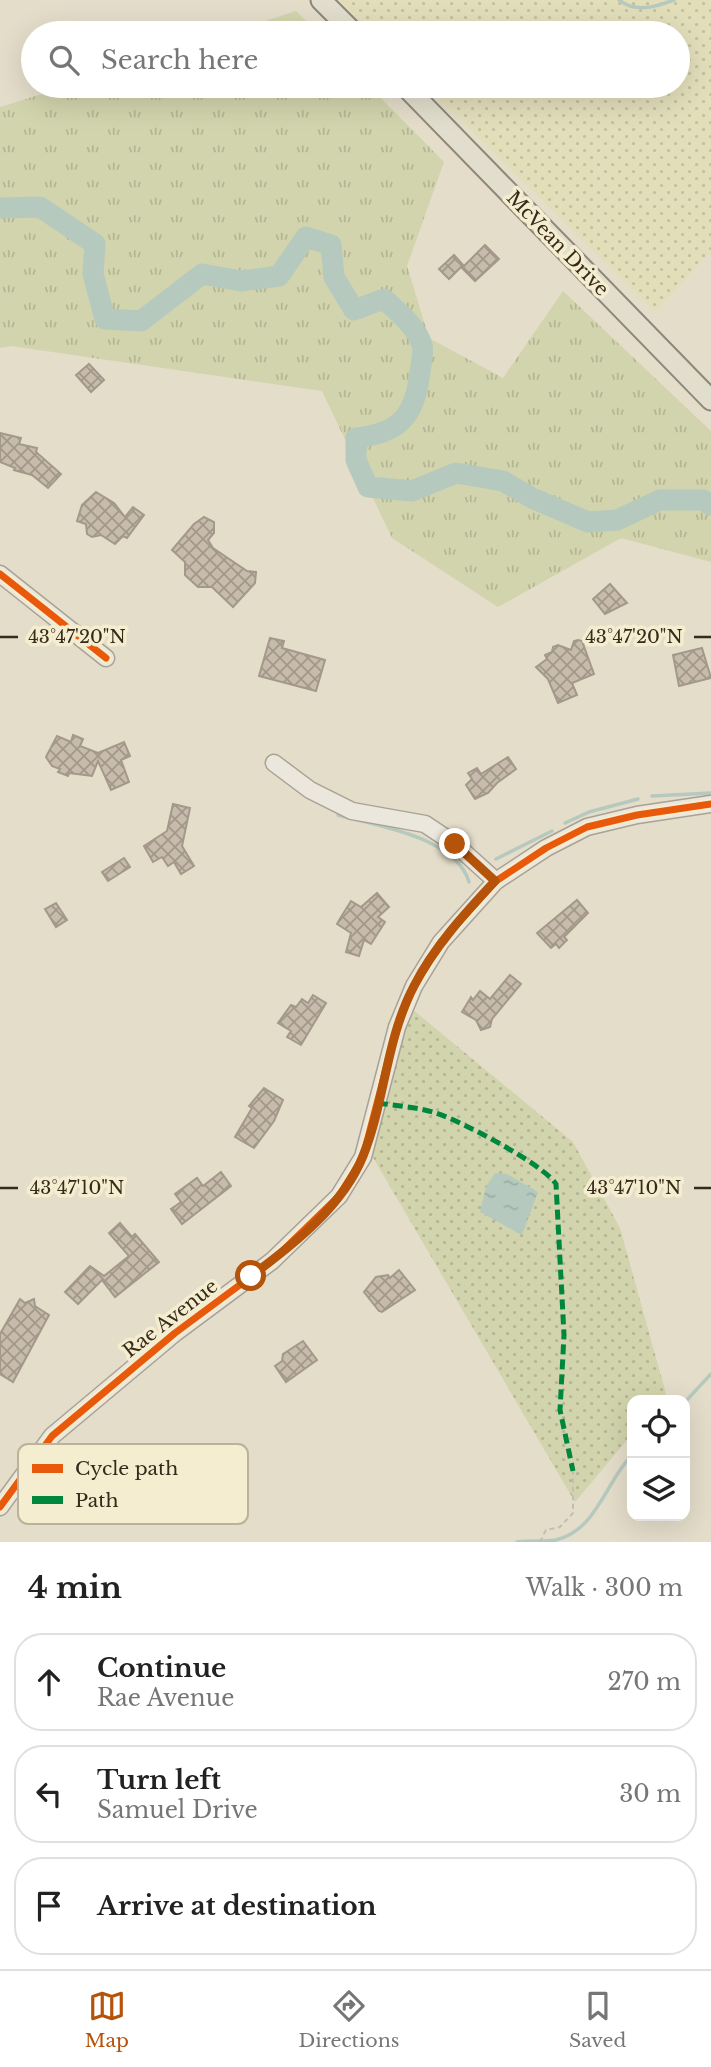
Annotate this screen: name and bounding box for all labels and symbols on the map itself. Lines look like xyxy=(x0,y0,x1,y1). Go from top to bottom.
street label: McVean Drive xyxy=(502,186,613,301)
text: 43°47'20"N xyxy=(28,626,126,648)
text: 43°47'20"N xyxy=(585,626,683,648)
route end xyxy=(439,828,470,859)
text: 43°47'10"N xyxy=(30,1177,124,1199)
text: 43°47'10"N xyxy=(587,1177,681,1199)
route start xyxy=(235,1260,266,1291)
street label: Rae Avenue xyxy=(119,1274,222,1362)
legend xyxy=(18,1444,248,1524)
text: Cycle path xyxy=(75,1457,178,1480)
text: Path xyxy=(75,1489,119,1512)

